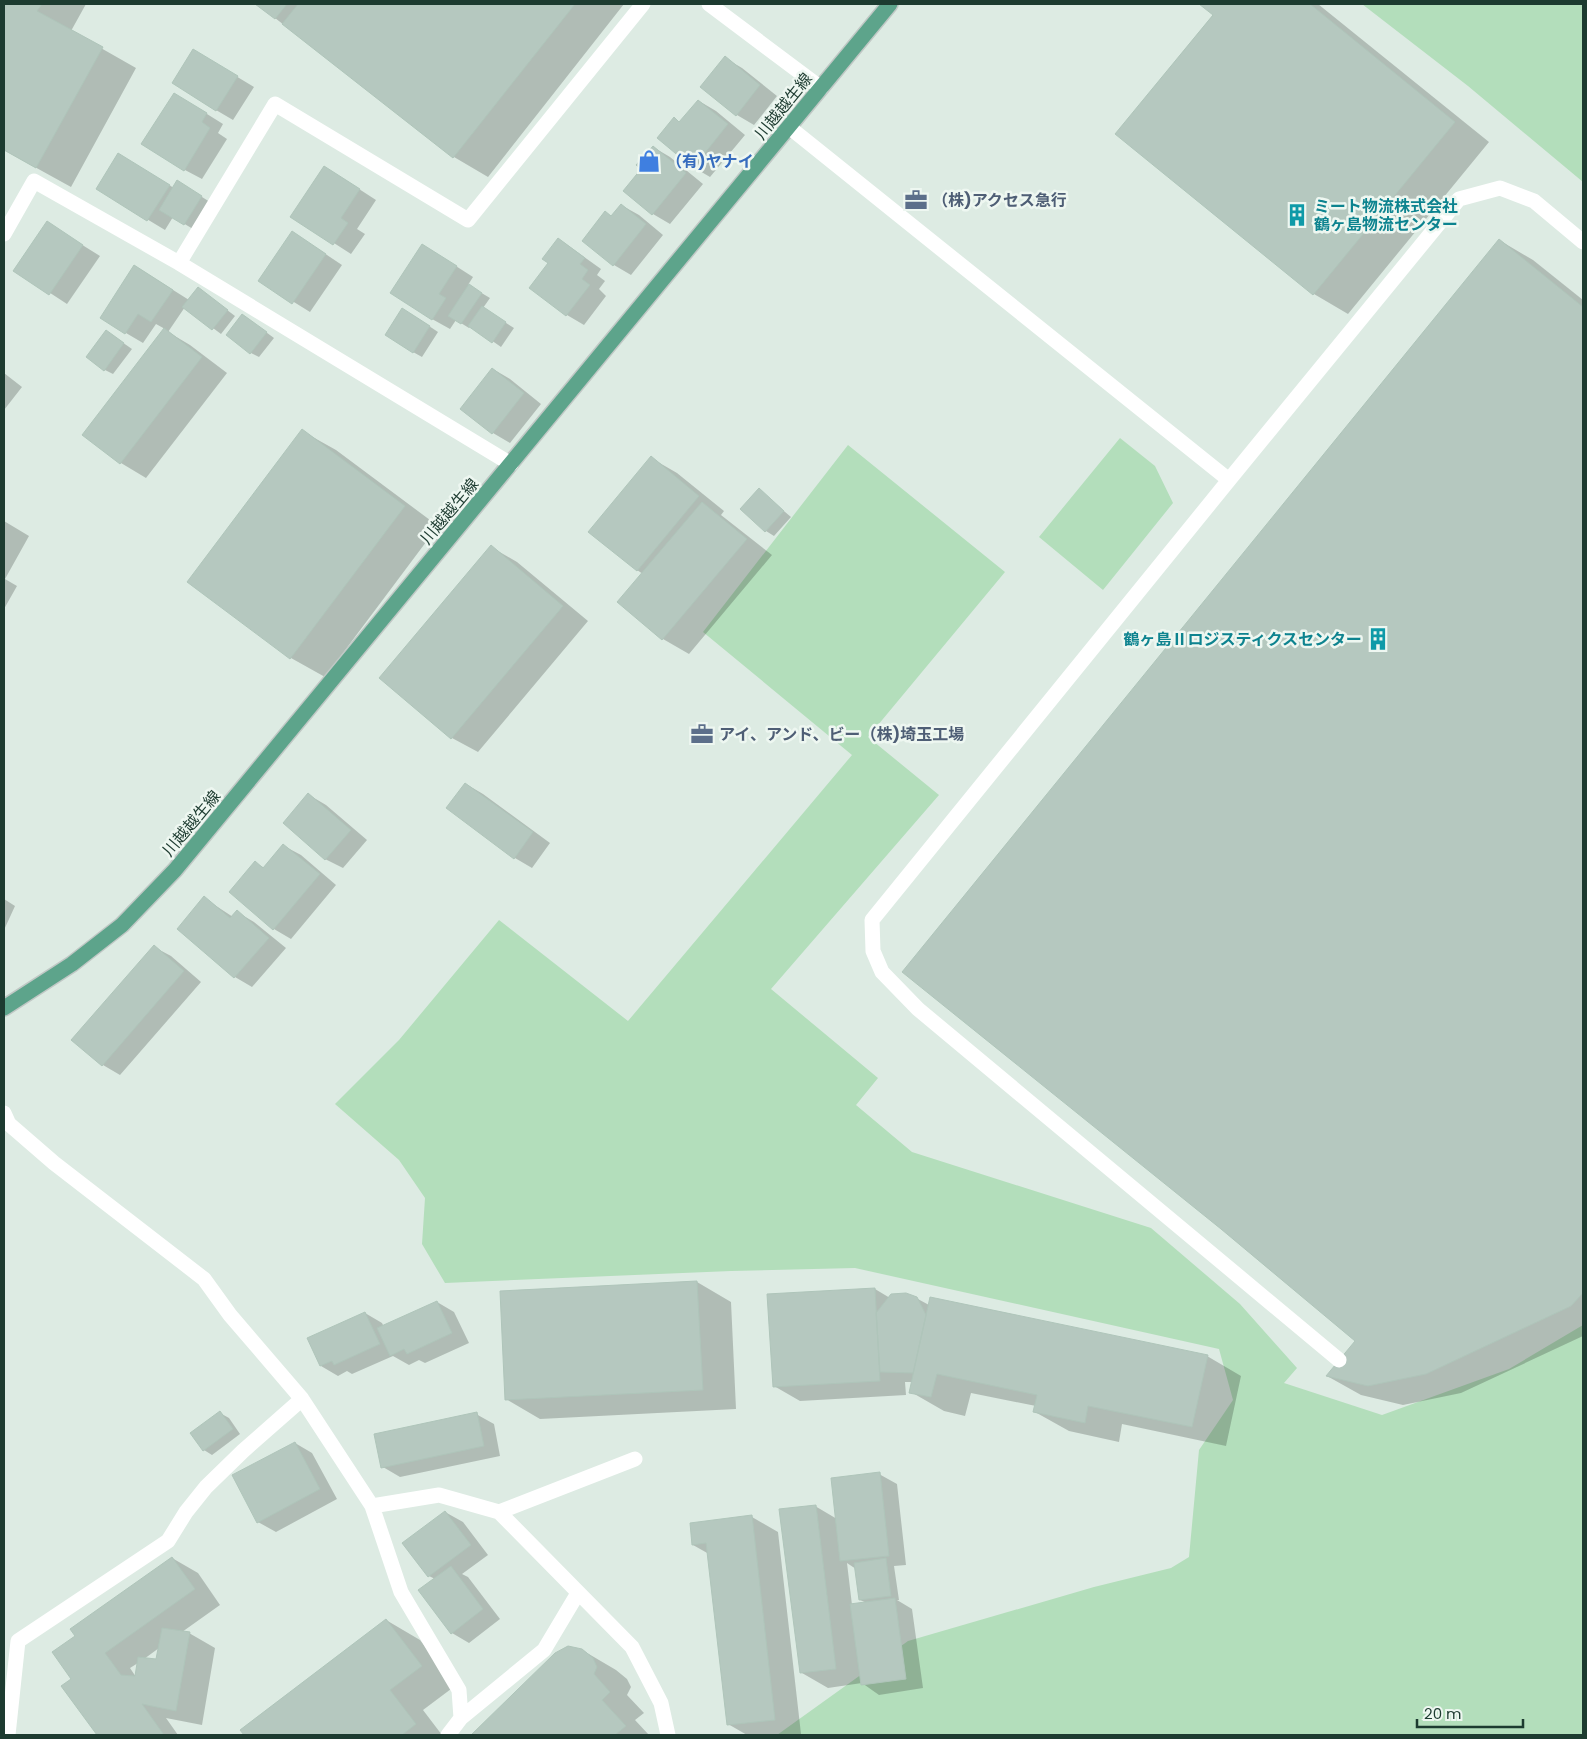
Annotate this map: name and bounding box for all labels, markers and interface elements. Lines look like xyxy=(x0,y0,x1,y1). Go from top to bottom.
street label: 川越越生線 xyxy=(749,68,818,145)
shop icon: （有)ヤナイ xyxy=(636,148,662,174)
place label: （有)ヤナイ xyxy=(666,150,754,173)
office icon: （株)アクセス急行 xyxy=(903,187,929,213)
place label: （株)アクセス急行 xyxy=(932,189,1067,212)
place label: ミート物流株式会社 鶴ヶ島物流センター xyxy=(1314,195,1458,236)
building icon: ミート物流株式会社 鶴ヶ島物流センター xyxy=(1284,202,1310,228)
street label: 川越越生線 xyxy=(415,473,484,549)
building icon: 鶴ヶ島Ⅱロジスティクスセンター xyxy=(1365,626,1391,652)
place label: 鶴ヶ島Ⅱロジスティクスセンター xyxy=(1123,628,1362,651)
office icon: アイ、アンド、ビー（株)埼玉工場 xyxy=(689,721,715,747)
place label: アイ、アンド、ビー（株)埼玉工場 xyxy=(719,723,964,746)
street label: 川越越生線 xyxy=(157,785,226,861)
scale bar xyxy=(1417,1696,1523,1728)
text: 20 m xyxy=(1424,1703,1462,1724)

